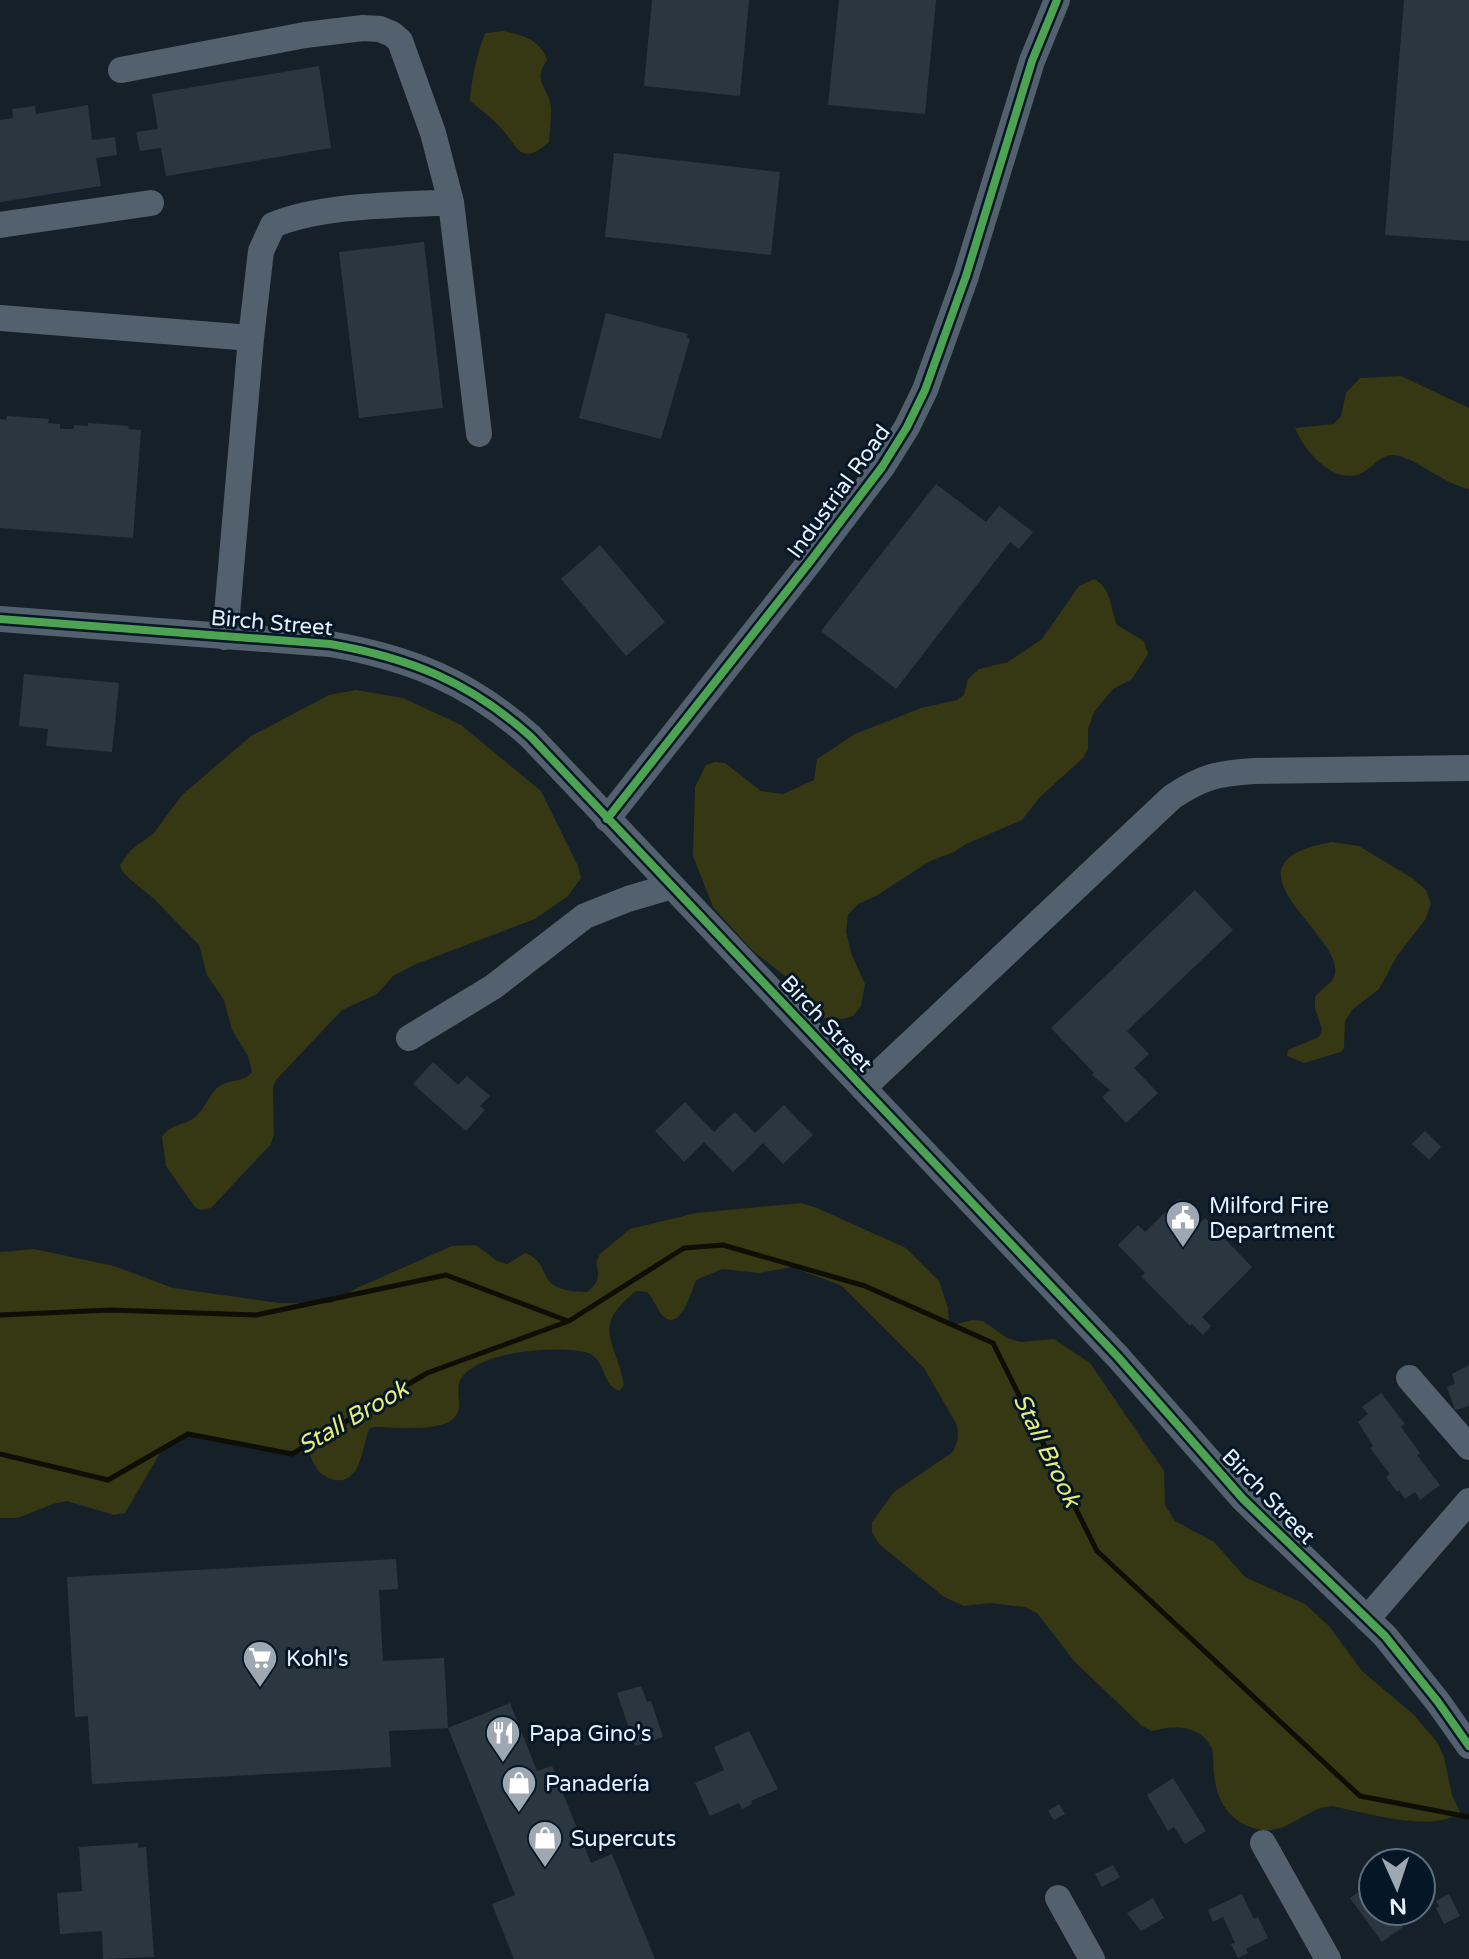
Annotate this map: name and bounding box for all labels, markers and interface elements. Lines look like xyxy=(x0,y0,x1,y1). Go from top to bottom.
street label: Industrial Road xyxy=(782,420,896,563)
street label: Birch Street xyxy=(210,605,334,641)
street label: Birch Street xyxy=(775,970,878,1077)
place label: Milford Fire Department xyxy=(1209,1193,1335,1244)
public building icon: Milford Fire Department xyxy=(1164,1199,1202,1249)
water label: Stall Brook xyxy=(293,1373,415,1461)
water label: Stall Brook xyxy=(1007,1389,1087,1513)
street label: Birch Street xyxy=(1216,1444,1320,1550)
supermarket icon: Kohl's xyxy=(241,1639,279,1689)
place label: Kohl's xyxy=(286,1646,348,1672)
restaurant icon: Papa Gino's xyxy=(484,1714,522,1764)
place label: Papa Gino's xyxy=(529,1721,652,1747)
shop icon: Panadería xyxy=(500,1764,538,1814)
place label: Panadería xyxy=(545,1771,650,1797)
shop icon: Supercuts xyxy=(526,1819,564,1869)
place label: Supercuts xyxy=(571,1826,676,1852)
north arrow xyxy=(1357,1847,1437,1927)
text: N xyxy=(1388,1893,1407,1919)

